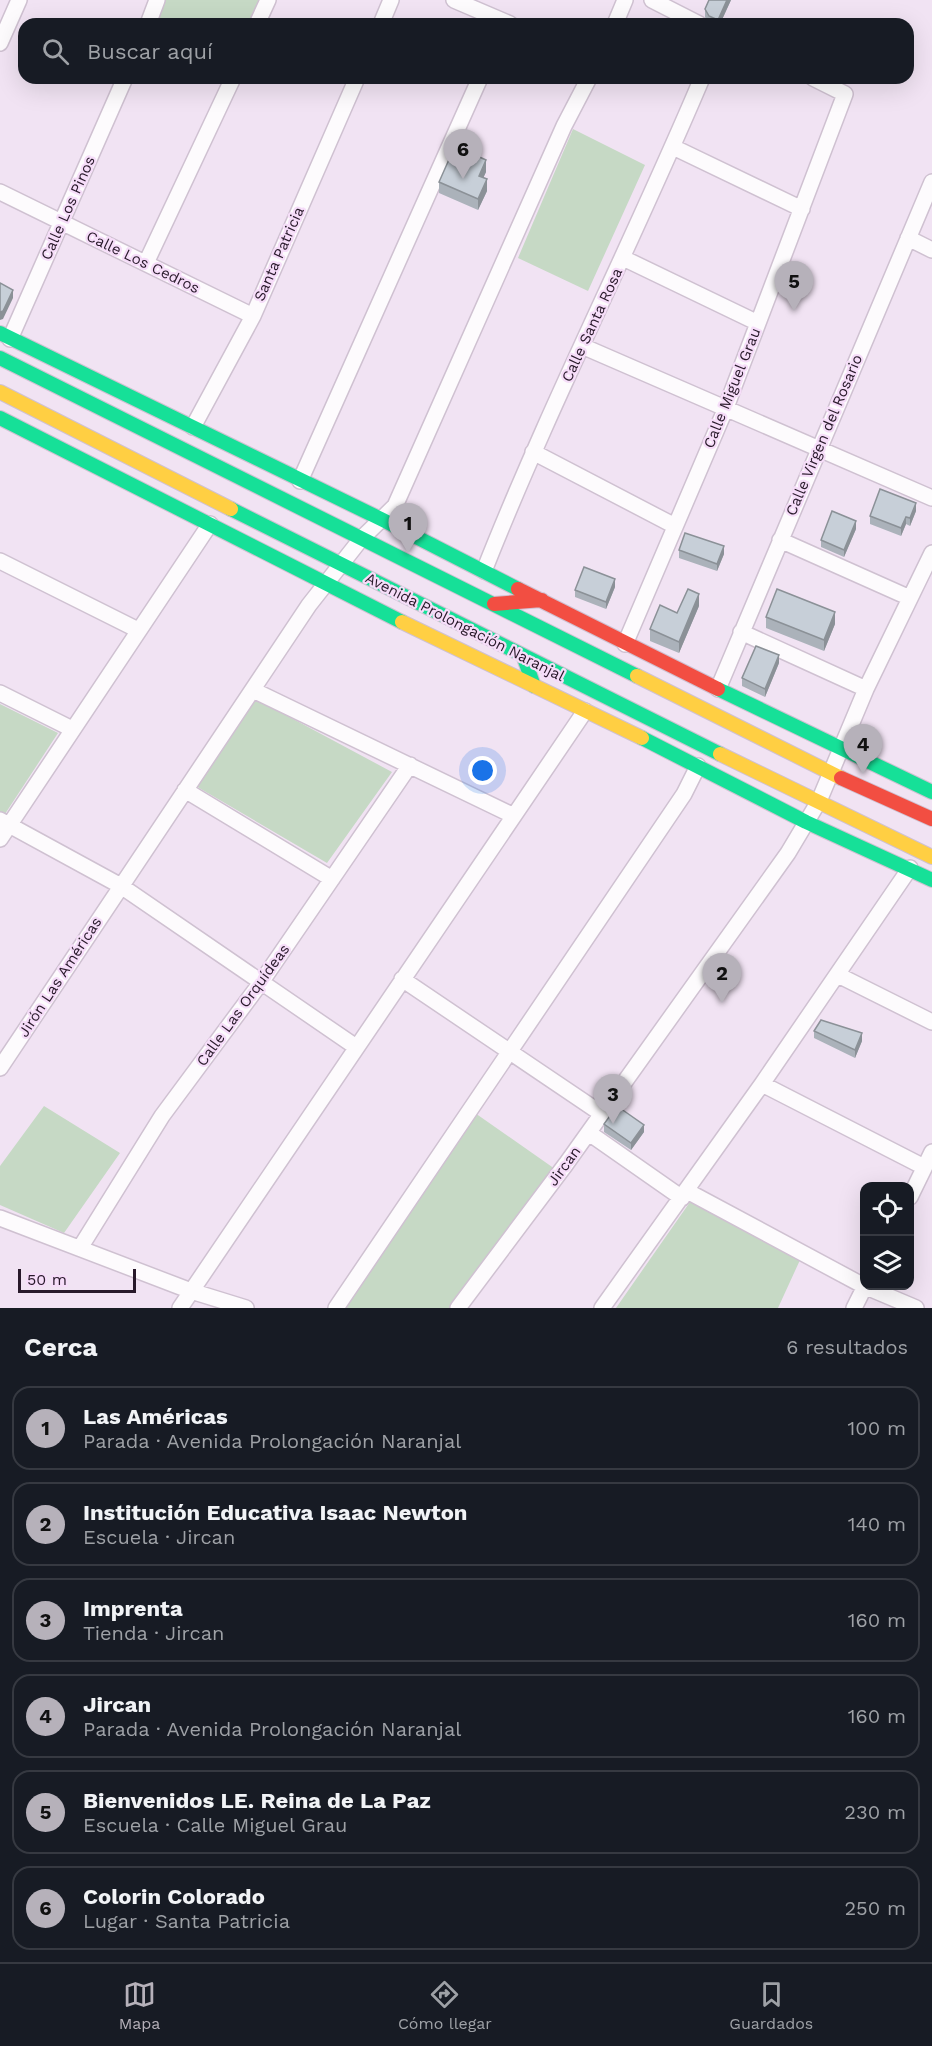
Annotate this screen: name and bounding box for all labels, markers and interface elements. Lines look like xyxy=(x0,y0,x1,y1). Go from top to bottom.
search box xyxy=(18,18,914,84)
icon: search xyxy=(39,35,72,68)
text: Buscar aquí xyxy=(87,39,213,64)
pin: 6 xyxy=(444,130,482,179)
street label: Calle Los Pinos xyxy=(37,153,99,263)
street label: Santa Patricia xyxy=(250,204,308,304)
street label: Calle Los Cedros xyxy=(83,227,203,297)
pin: 5 xyxy=(774,262,814,311)
street label: Calle Santa Rosa xyxy=(558,265,626,385)
street label: Calle Miguel Grau xyxy=(700,325,764,451)
street label: Calle Virgen del Rosario xyxy=(782,352,866,518)
pin: 1 xyxy=(388,504,428,553)
street label: Avenida Prolongación Naranjal xyxy=(362,569,568,685)
pin: 4 xyxy=(844,724,882,774)
your location xyxy=(468,756,497,785)
street label: Jirón Las Américas xyxy=(15,914,106,1040)
street label: Calle Las Orquídeas xyxy=(193,940,293,1069)
pin: 2 xyxy=(702,954,742,1003)
pin: 3 xyxy=(594,1074,632,1124)
street label: Jircan xyxy=(544,1143,584,1189)
map controls xyxy=(860,1182,914,1290)
button: locate xyxy=(860,1182,914,1236)
button: layers xyxy=(860,1236,914,1290)
scale bar xyxy=(18,1266,136,1294)
text: 50 m xyxy=(27,1270,67,1289)
text: Cerca xyxy=(24,1332,98,1362)
text: 6 resultados xyxy=(786,1335,908,1359)
text: Las Américas xyxy=(83,1404,228,1429)
text: 1 xyxy=(41,1416,50,1440)
text: 100 m xyxy=(847,1416,906,1440)
text: Parada · Avenida Prolongación Naranjal xyxy=(83,1429,461,1453)
text: Institución Educativa Isaac Newton xyxy=(83,1500,468,1525)
text: 2 xyxy=(40,1512,51,1536)
text: 140 m xyxy=(848,1512,906,1536)
text: Escuela · Jircan xyxy=(83,1525,235,1549)
text: Imprenta xyxy=(83,1596,183,1621)
text: 3 xyxy=(40,1608,51,1632)
text: 160 m xyxy=(848,1608,906,1632)
text: Tienda · Jircan xyxy=(83,1621,224,1645)
text: Jircan xyxy=(83,1692,151,1717)
text: 4 xyxy=(39,1704,52,1728)
text: 160 m xyxy=(848,1704,906,1728)
text: Parada · Avenida Prolongación Naranjal xyxy=(83,1717,461,1741)
text: Bienvenidos LE. Reina de La Paz xyxy=(83,1788,431,1813)
text: 5 xyxy=(40,1800,51,1824)
text: 230 m xyxy=(844,1800,906,1824)
text: Escuela · Calle Miguel Grau xyxy=(83,1813,347,1837)
text: Colorin Colorado xyxy=(83,1884,265,1909)
text: 6 xyxy=(39,1896,52,1920)
text: 250 m xyxy=(844,1896,906,1920)
text: Lugar · Santa Patricia xyxy=(83,1909,290,1933)
tab: Mapa xyxy=(119,1978,160,2033)
tab: Cómo llegar xyxy=(398,1978,492,2033)
tab: Guardados xyxy=(729,1978,813,2033)

